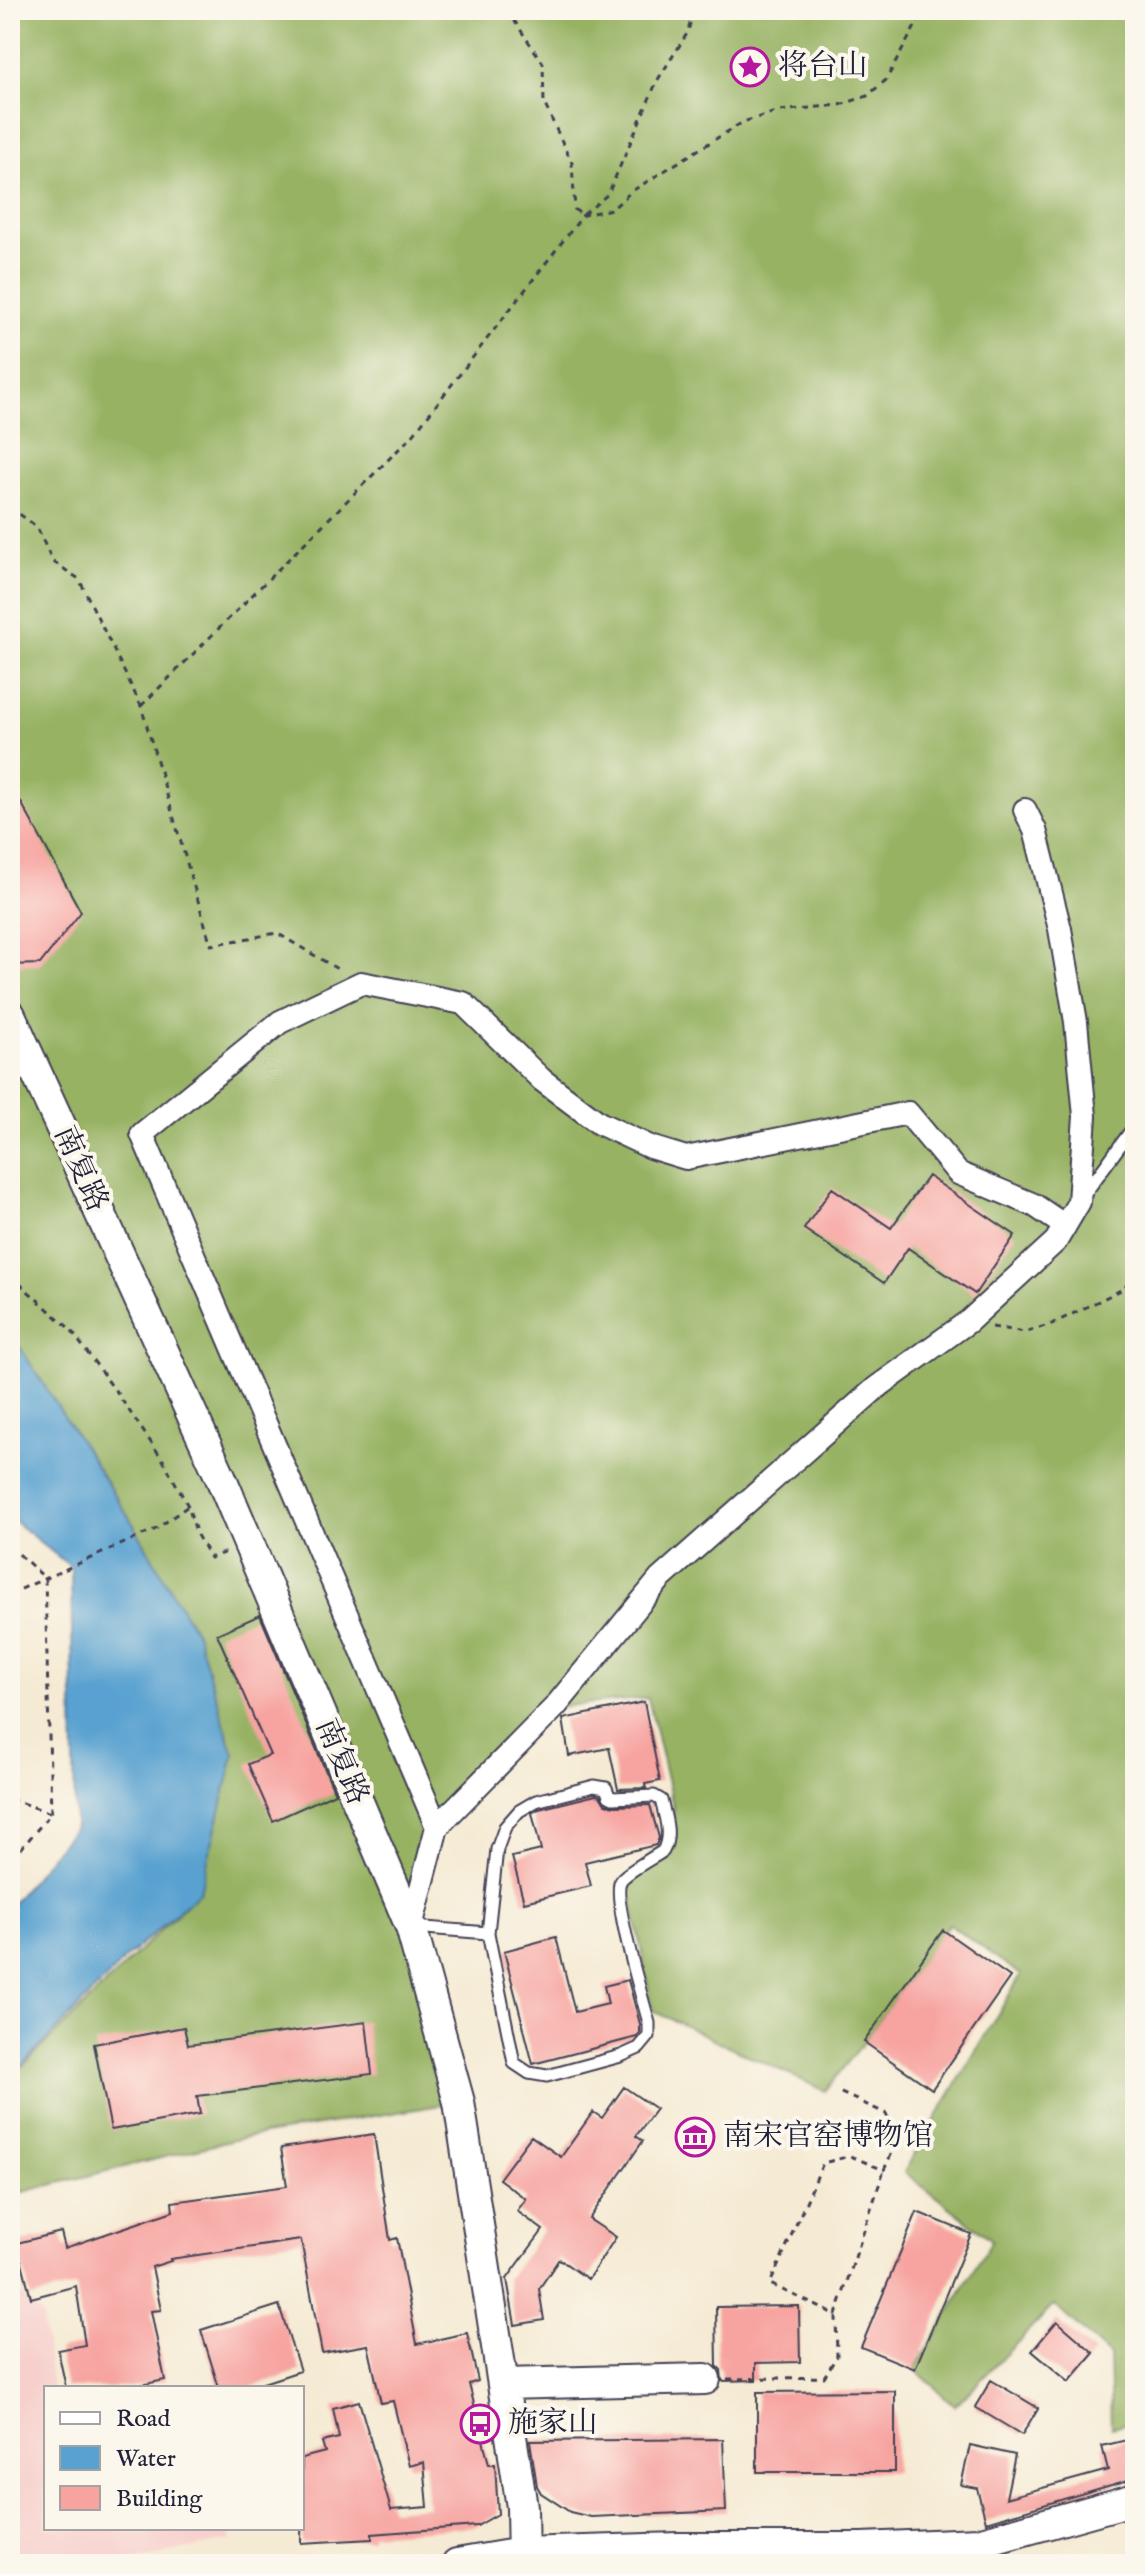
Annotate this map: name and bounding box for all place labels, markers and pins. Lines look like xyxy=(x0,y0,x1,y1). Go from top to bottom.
place icon: 将台山 xyxy=(729,46,771,88)
place label: 将台山 xyxy=(778,48,868,86)
museum icon: 南宋官窑博物馆 xyxy=(674,2116,716,2158)
place label: 南宋官窑博物馆 xyxy=(723,2118,933,2156)
bus stop icon: 施家山 xyxy=(459,2403,501,2445)
place label: 施家山 xyxy=(508,2405,598,2443)

